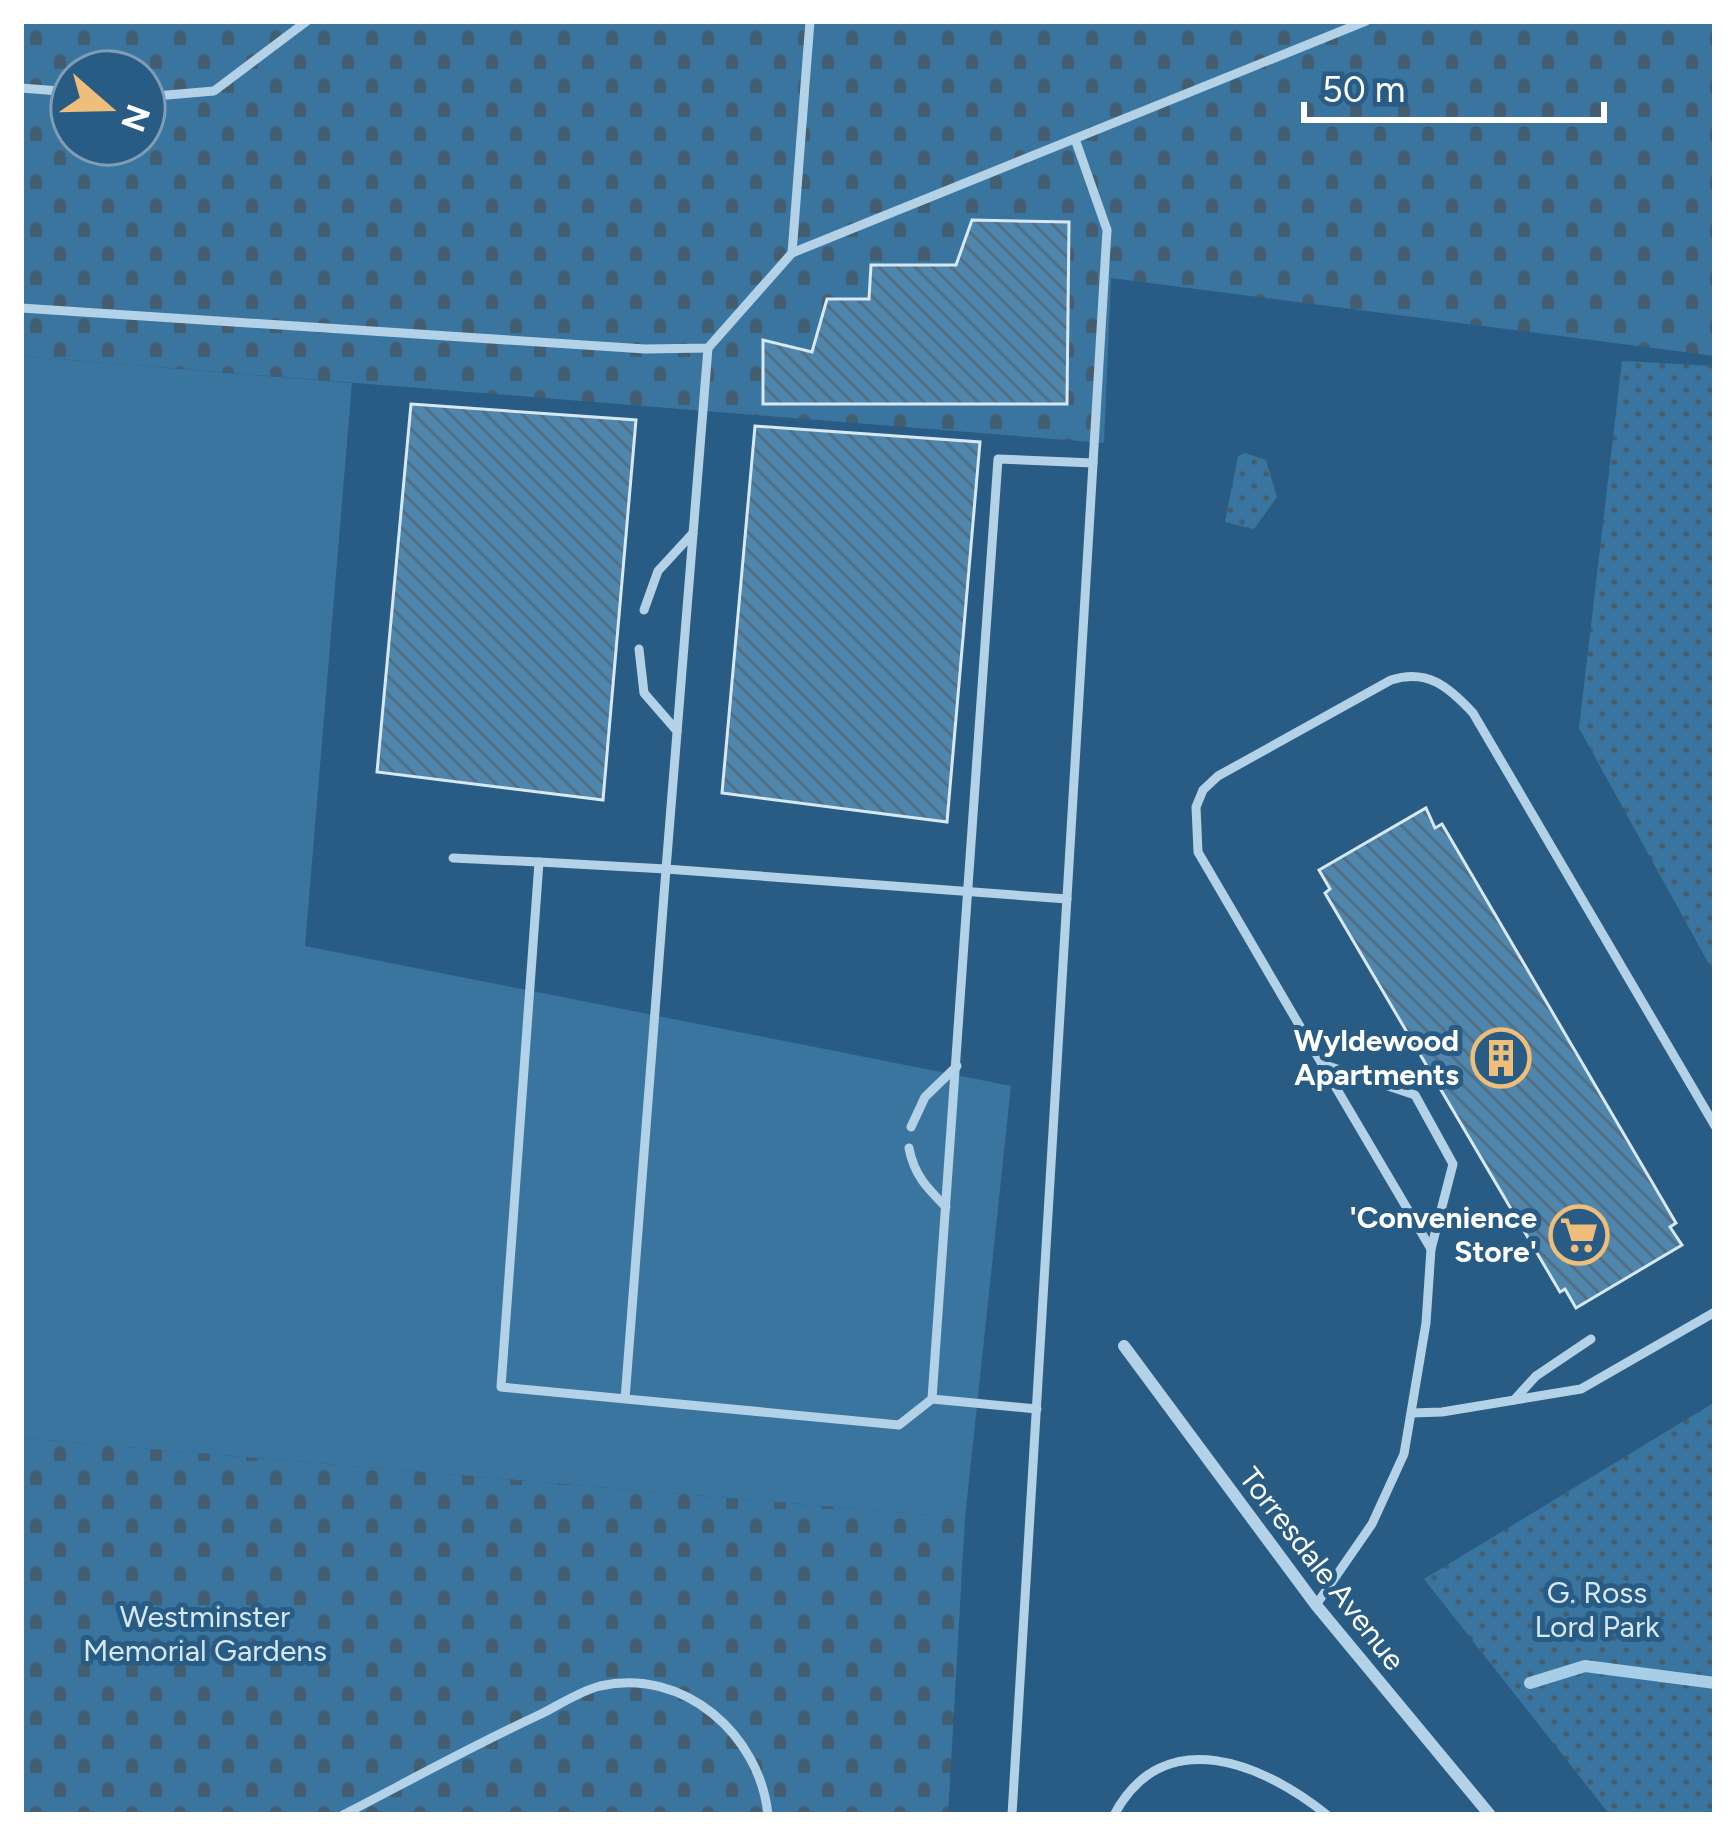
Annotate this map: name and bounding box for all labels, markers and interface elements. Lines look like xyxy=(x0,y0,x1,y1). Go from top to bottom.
north arrow xyxy=(48,48,168,168)
scale bar xyxy=(1304,48,1604,122)
text: 50 m xyxy=(1322,68,1405,111)
text: N xyxy=(113,99,158,137)
place label: Wyldewood Apartments xyxy=(1294,1022,1459,1093)
building icon: Wyldewood Apartments xyxy=(1470,1027,1532,1089)
place label: 'Convenience Store' xyxy=(1349,1199,1537,1270)
supermarket icon: 'Convenience Store' xyxy=(1548,1204,1610,1266)
street label: Torresdale Avenue xyxy=(1232,1460,1413,1678)
park label: G. Ross Lord Park xyxy=(1534,1574,1660,1645)
park label: Westminster Memorial Gardens xyxy=(83,1598,327,1669)

